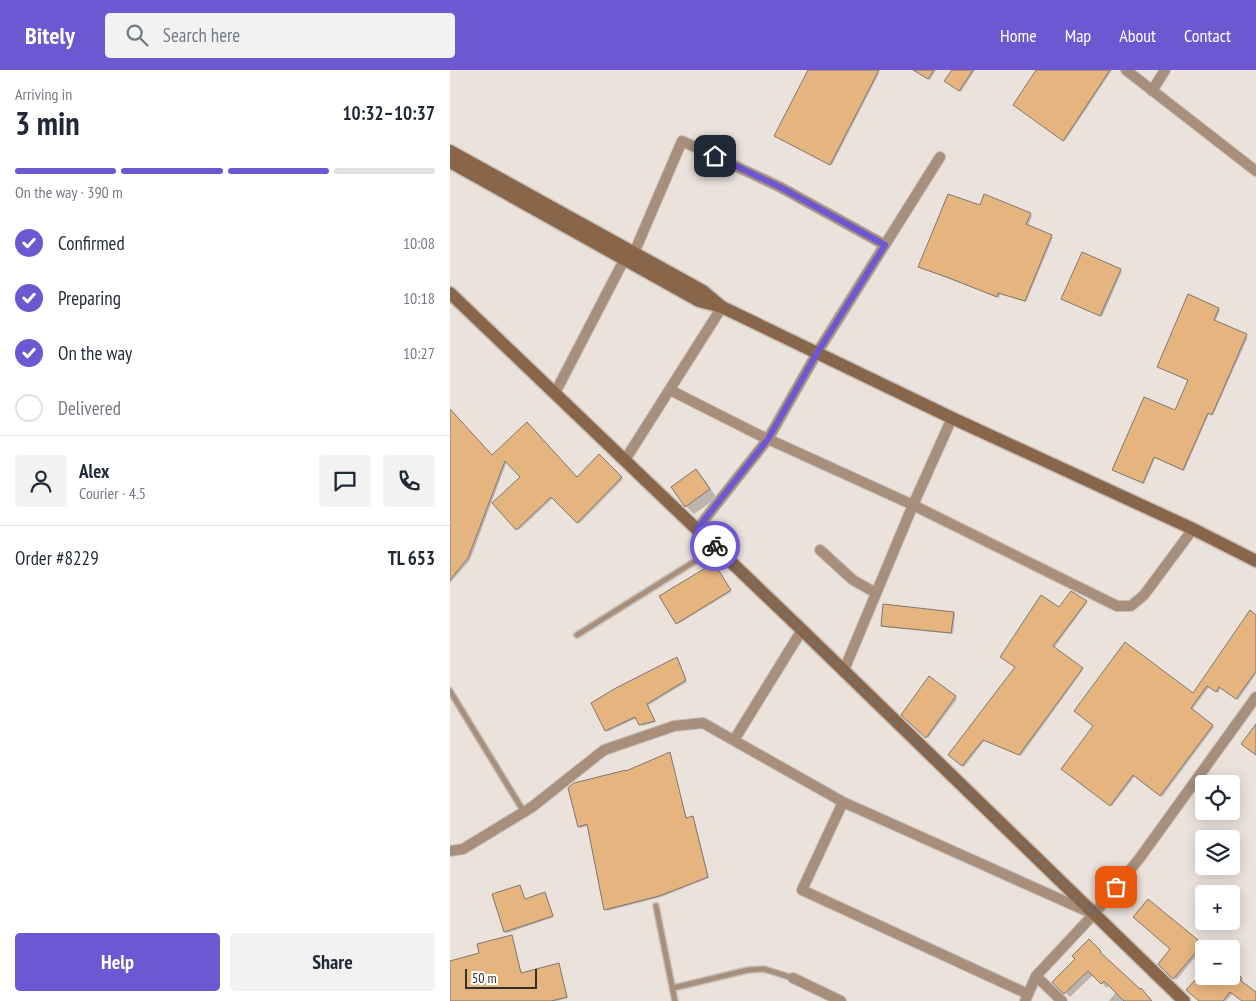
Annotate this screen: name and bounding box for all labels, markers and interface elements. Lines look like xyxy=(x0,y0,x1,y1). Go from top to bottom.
search box xyxy=(105,13,455,58)
text: Bitely xyxy=(25,20,75,51)
icon: search xyxy=(123,21,151,49)
text: Search here xyxy=(163,23,240,47)
text: Home xyxy=(1000,24,1037,47)
text: Map xyxy=(1065,24,1091,47)
text: About xyxy=(1119,24,1156,47)
text: Contact xyxy=(1184,24,1231,47)
text: Arriving in xyxy=(15,84,72,104)
text: 10:32–10:37 xyxy=(342,101,435,125)
text: 3 min xyxy=(15,102,80,144)
pin xyxy=(694,135,736,177)
icon: home xyxy=(701,142,729,170)
text: On the way · 390 m xyxy=(15,182,123,202)
icon: check xyxy=(15,229,43,257)
text: Confirmed xyxy=(58,231,125,255)
text: 10:08 xyxy=(403,233,435,253)
icon: check xyxy=(15,284,43,312)
text: Preparing xyxy=(58,286,121,310)
text: 10:18 xyxy=(403,288,435,308)
icon: check xyxy=(15,339,43,367)
text: On the way xyxy=(58,341,132,365)
text: 10:27 xyxy=(403,343,435,363)
text: Delivered xyxy=(58,396,121,420)
button: person xyxy=(15,455,67,507)
button: chat xyxy=(319,455,371,507)
button: phone xyxy=(383,455,435,507)
text: Alex xyxy=(79,459,109,483)
text: Courier · 4.5 xyxy=(79,483,146,503)
courier xyxy=(690,521,740,571)
icon: bike xyxy=(701,532,729,560)
text: Order #8229 xyxy=(15,546,99,570)
text: TL 653 xyxy=(388,546,435,570)
map controls xyxy=(1195,775,1240,985)
button: locate xyxy=(1195,775,1240,820)
button: layers xyxy=(1195,830,1240,875)
pin xyxy=(1095,866,1137,908)
icon: bag xyxy=(1102,873,1130,901)
button: + xyxy=(1195,885,1240,930)
button: Help xyxy=(15,933,220,991)
button: Share xyxy=(230,933,435,991)
button: − xyxy=(1195,940,1240,985)
scale bar xyxy=(465,966,538,989)
text: 50 m xyxy=(472,969,497,987)

